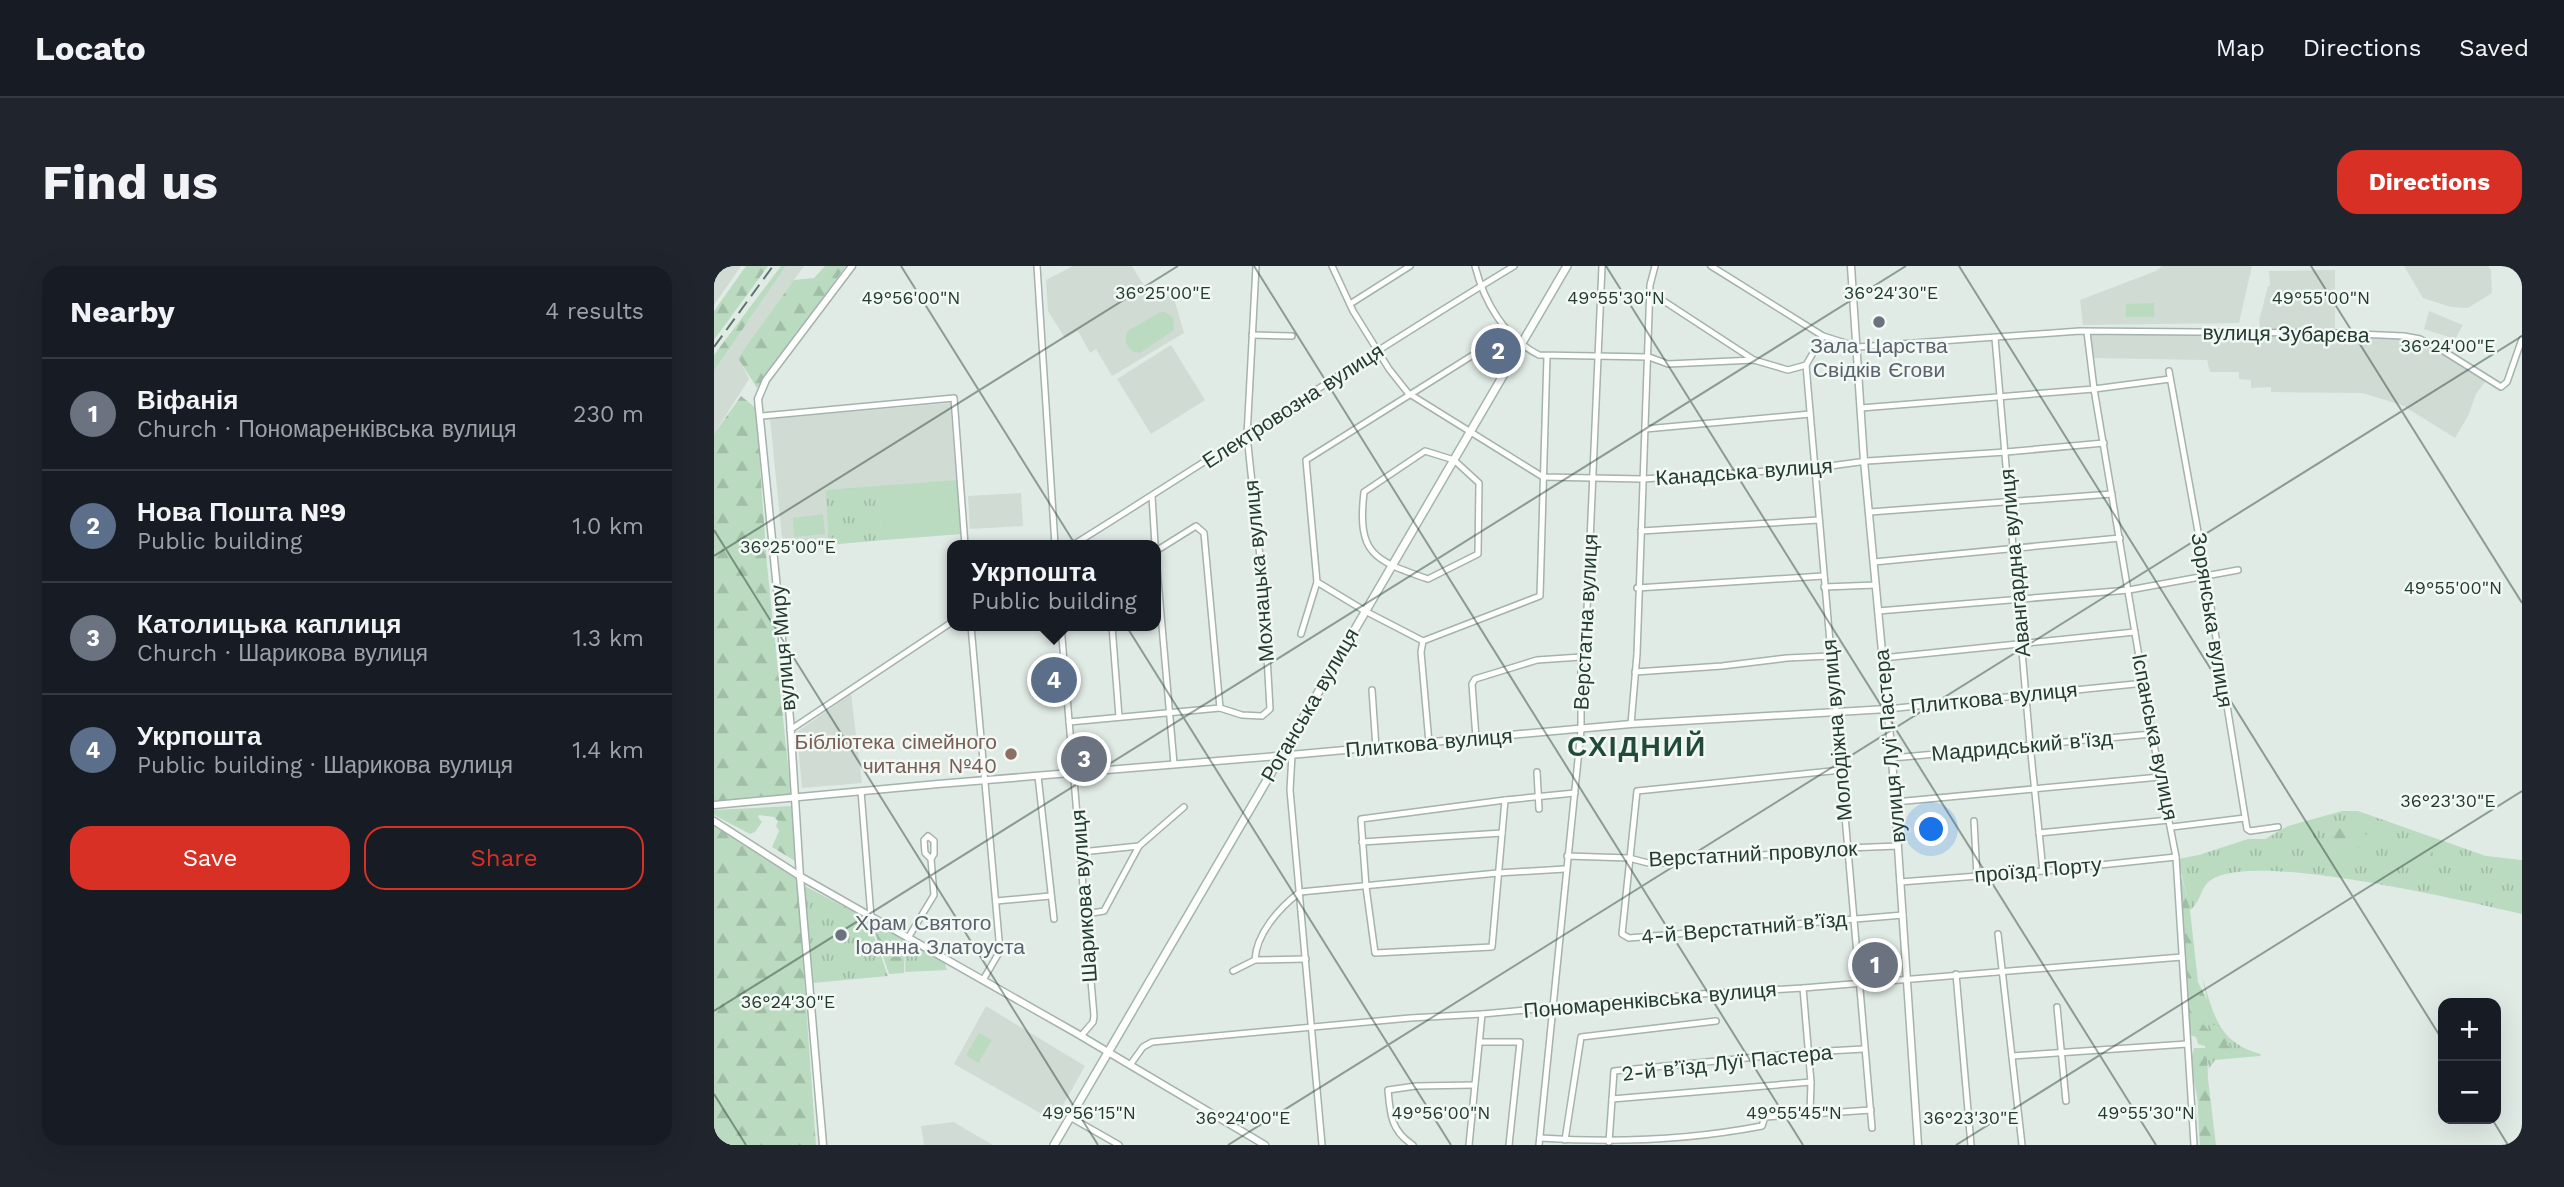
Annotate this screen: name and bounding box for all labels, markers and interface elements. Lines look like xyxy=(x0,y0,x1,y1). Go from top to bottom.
text: Locato xyxy=(35,29,146,68)
text: Map xyxy=(2216,34,2265,62)
text: Directions xyxy=(2303,34,2421,62)
text: Saved xyxy=(2459,34,2529,62)
button: Directions xyxy=(2337,150,2522,214)
text: Find us xyxy=(42,153,218,211)
text: 36°25'00"E xyxy=(1115,282,1211,303)
text: 36°24'30"E xyxy=(1844,282,1938,303)
text: 49°56'00"N xyxy=(862,287,960,308)
text: 49°55'30"N xyxy=(1567,287,1665,308)
text: 49°55'00"N xyxy=(2272,287,2370,308)
text: Nearby xyxy=(70,294,175,329)
text: 4 results xyxy=(545,298,644,325)
marker: Зала Царства Свідків Єгови xyxy=(1871,314,1887,330)
street label: вулиця Зубарєва xyxy=(2202,320,2370,347)
pin: 2 xyxy=(1475,325,1521,377)
place label: Зала Царства Свідків Єгови xyxy=(1810,333,1948,382)
text: 36°24'00"E xyxy=(2400,335,2496,356)
street label: Електровозна вулиця xyxy=(1197,338,1388,473)
text: Віфанія xyxy=(137,385,238,415)
text: 1 xyxy=(88,401,98,428)
text: 230 m xyxy=(573,401,644,428)
text: Church · Пономаренківська вулиця xyxy=(137,416,516,443)
street label: Канадська вулиця xyxy=(1655,453,1833,490)
street label: Авангардна вулиця xyxy=(1994,468,2035,658)
street label: Мохнацька вулиця xyxy=(1238,479,1279,663)
text: Нова Пошта №9 xyxy=(137,497,346,527)
text: 2 xyxy=(86,513,100,540)
text: 1.0 km xyxy=(572,513,644,540)
text: Public building xyxy=(137,528,302,555)
street label: Зорянська вулиця xyxy=(2186,531,2239,709)
street label: Верстатна вулиця xyxy=(1568,533,1603,711)
text: 36°25'00"E xyxy=(740,536,836,557)
popup xyxy=(947,540,1161,631)
text: Укрпошта xyxy=(971,557,1096,587)
text: 49°55'00"N xyxy=(2404,577,2502,598)
street label: вулиця Миру xyxy=(764,583,800,712)
text: Public building xyxy=(971,588,1137,615)
text: Католицька каплиця xyxy=(137,609,401,639)
street label: Роганська вулиця xyxy=(1255,623,1364,786)
text: 3 xyxy=(86,625,100,652)
text: 1.3 km xyxy=(573,625,644,652)
street label: Молодіжна вулиця xyxy=(1816,638,1857,822)
text: Church · Шарикова вулиця xyxy=(137,640,428,667)
street label: вулиця Луї Пастера xyxy=(1869,648,1910,844)
street label: Іспанська вулиця xyxy=(2127,652,2184,822)
pin: 4 xyxy=(1031,654,1077,706)
street label: Плиткова вулиця xyxy=(1909,676,2079,719)
text: Укрпошта xyxy=(137,721,262,751)
street label: Плиткова вулиця xyxy=(1344,723,1514,762)
street label: Мадридський в'їзд xyxy=(1930,725,2114,766)
place label: Бібліотека сімейного читання №40 xyxy=(795,729,997,778)
district label: СХІДНИЙ xyxy=(1567,730,1707,763)
pin: 3 xyxy=(1061,733,1107,785)
text: 4 xyxy=(86,737,100,764)
text: 1.4 km xyxy=(572,737,644,764)
marker: Бібліотека сімейного читання №40 xyxy=(1003,746,1019,762)
text: Public building · Шарикова вулиця xyxy=(137,752,513,779)
text: 36°23'30"E xyxy=(2400,790,2496,811)
street label: Шарикова вулиця xyxy=(1065,809,1102,983)
your location xyxy=(1914,812,1948,846)
button: Save xyxy=(70,826,350,890)
button: Share xyxy=(364,826,644,890)
street label: Верстатний провулок xyxy=(1648,836,1859,871)
street label: проїзд Порту xyxy=(1973,851,2103,888)
street label: 4-й Верстатний в’їзд xyxy=(1640,906,1848,949)
place label: Храм Святого Іоанна Златоуста xyxy=(855,910,1025,959)
marker: Храм Святого Іоанна Златоуста xyxy=(833,927,849,943)
pin: 1 xyxy=(1852,939,1898,991)
street label: Пономаренківська вулиця xyxy=(1522,976,1778,1023)
text: 36°24'30"E xyxy=(741,991,835,1012)
map controls xyxy=(2438,998,2501,1124)
button: + xyxy=(2438,998,2501,1061)
street label: 2-й в’їзд Луї Пастера xyxy=(1620,1039,1834,1086)
button: − xyxy=(2438,1061,2501,1124)
text: 49°56'15"N xyxy=(1042,1102,1136,1123)
text: 49°56'00"N xyxy=(1392,1102,1490,1123)
text: 49°55'45"N xyxy=(1746,1102,1842,1123)
text: 49°55'30"N xyxy=(2097,1102,2195,1123)
text: 36°24'00"E xyxy=(1195,1107,1291,1128)
text: 36°23'30"E xyxy=(1923,1107,2019,1128)

